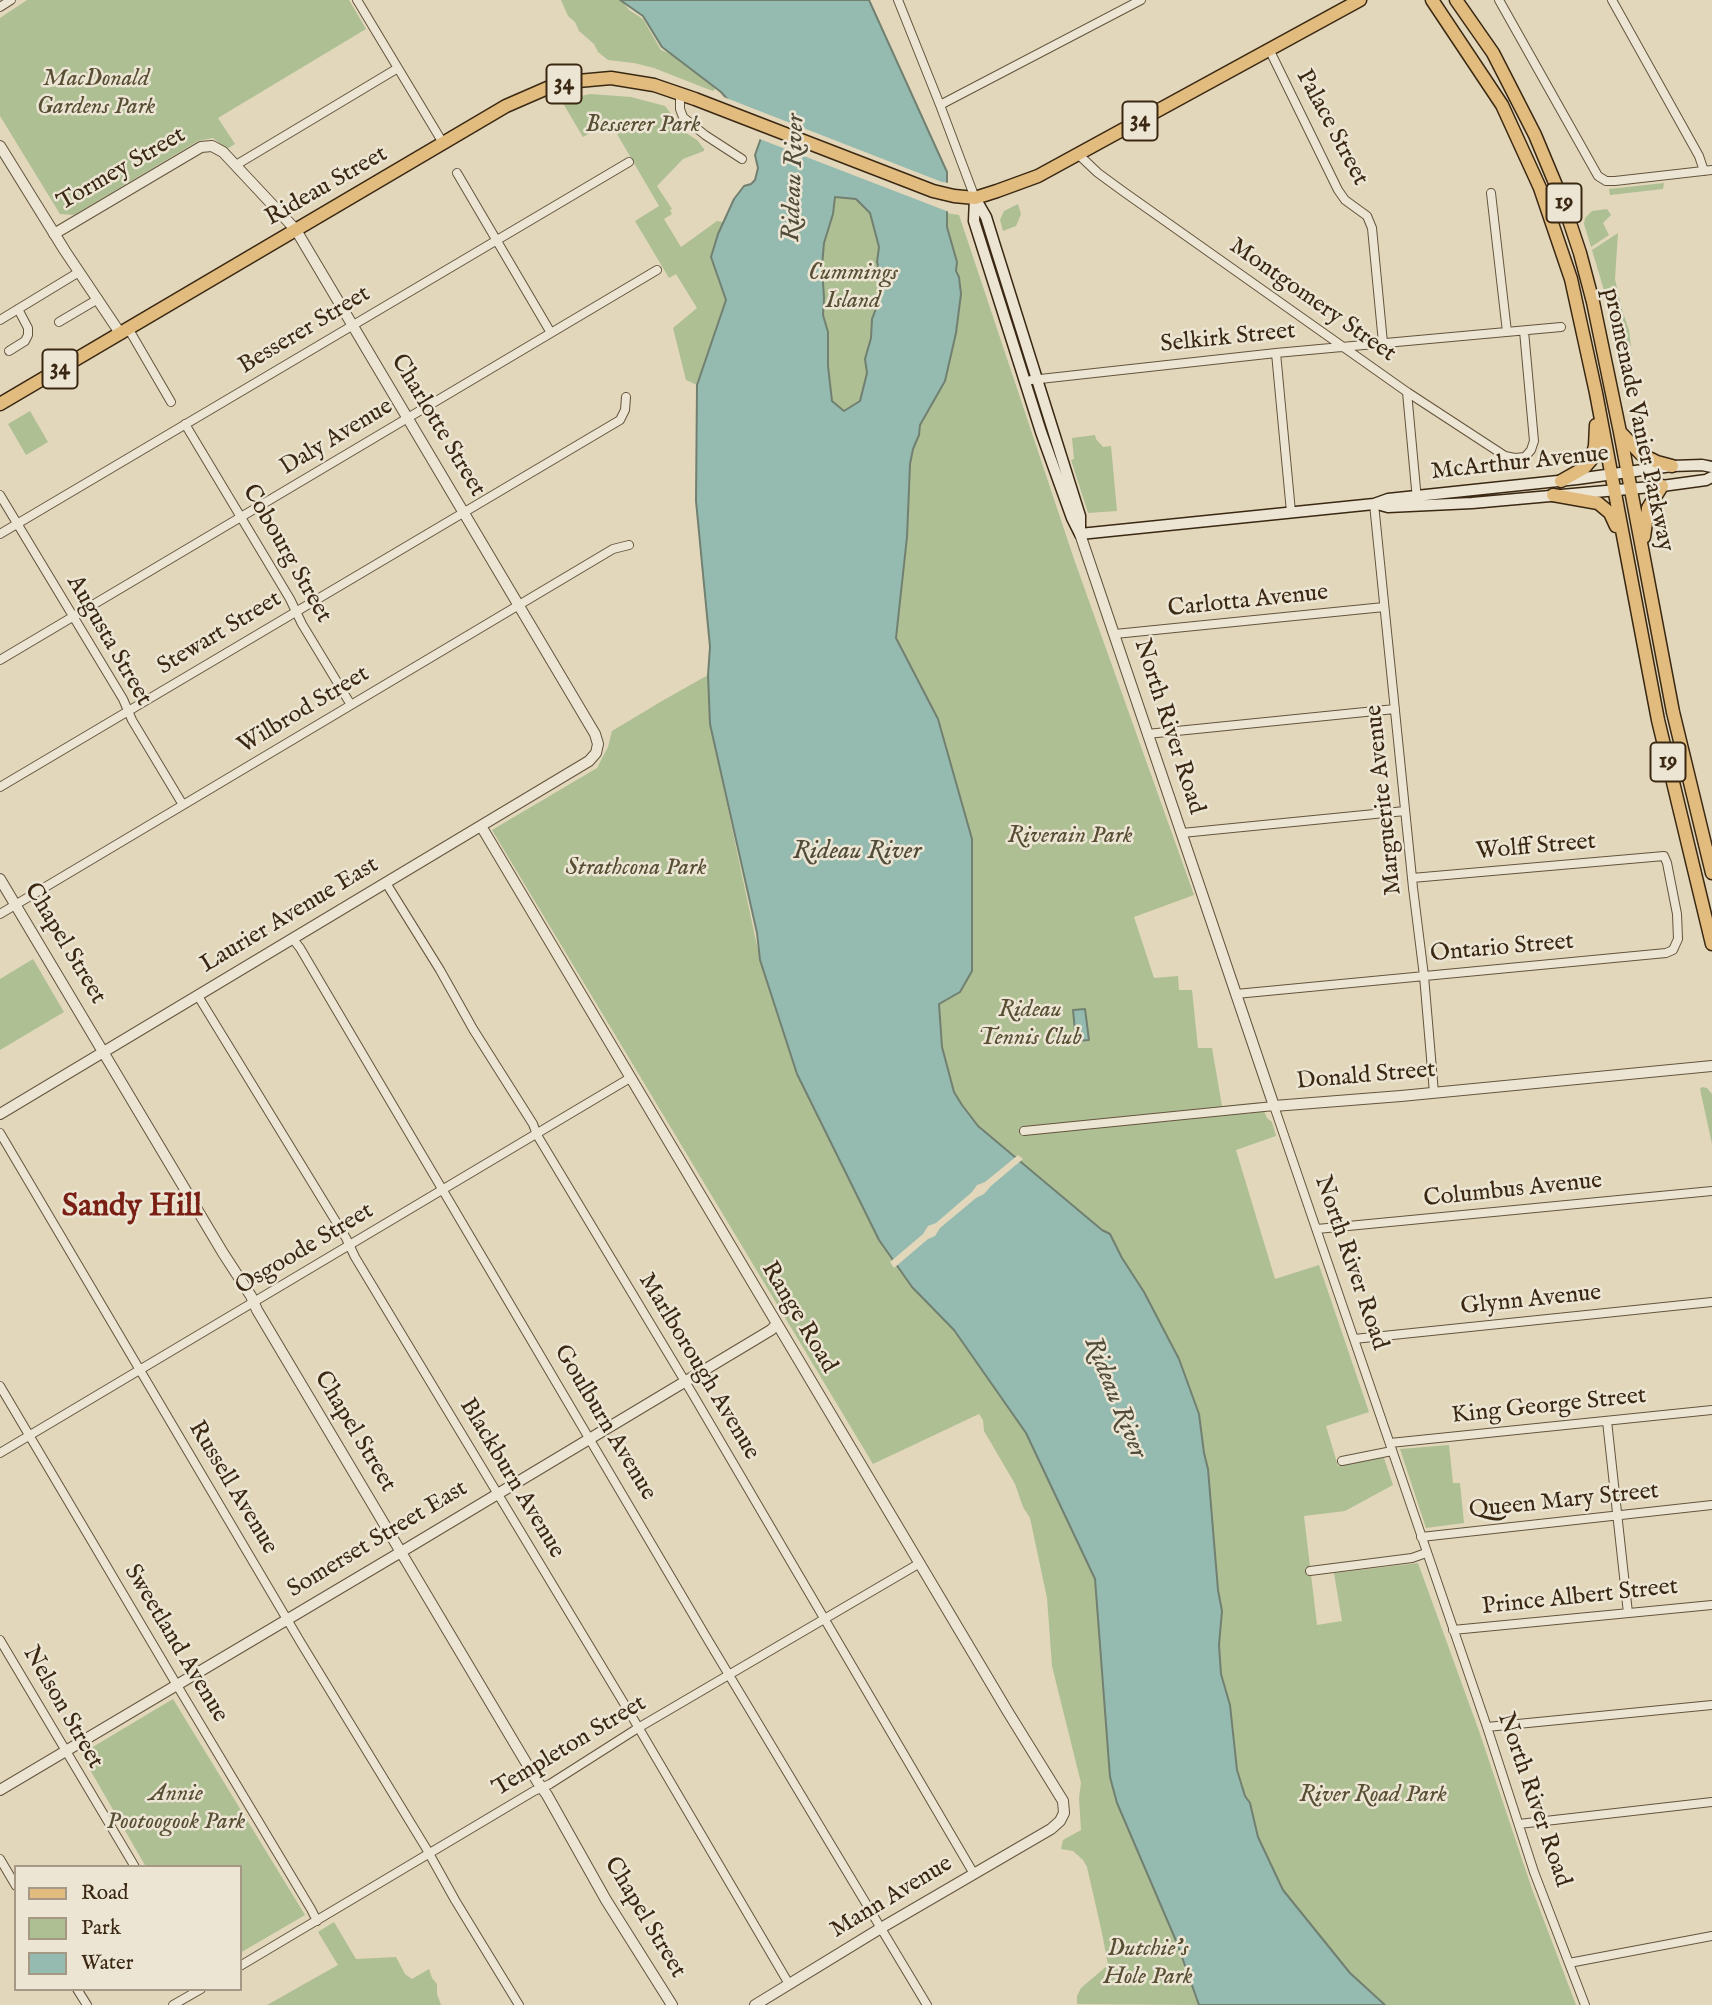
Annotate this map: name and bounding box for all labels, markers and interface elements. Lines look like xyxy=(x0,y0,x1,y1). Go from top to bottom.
road number: 34 xyxy=(546,64,582,104)
street label: Palace Street xyxy=(1288,65,1374,191)
park label: MacDonald Gardens Park xyxy=(37,66,155,122)
road number: 34 xyxy=(1122,102,1158,140)
park label: Besserer Park xyxy=(585,112,701,140)
water label: Rideau River xyxy=(777,113,813,243)
street label: Tormey Street xyxy=(53,122,191,218)
street label: Rideau Street xyxy=(261,141,393,233)
road number: 19 xyxy=(1546,184,1582,222)
street label: Montgomery Street xyxy=(1223,233,1401,369)
park label: Cummings Island xyxy=(808,260,898,316)
street label: Besserer Street xyxy=(234,280,376,382)
street label: promenade Vanier Parkway xyxy=(1595,286,1679,554)
street label: Selkirk Street xyxy=(1159,318,1297,360)
road number: 34 xyxy=(42,350,78,388)
street label: Charlotte Street xyxy=(383,350,491,502)
street label: Daly Avenue xyxy=(275,393,399,483)
street label: McArthur Avenue xyxy=(1430,440,1610,488)
street label: Cobourg Street xyxy=(235,480,337,628)
street label: Augusta Street xyxy=(59,571,157,711)
street label: Carlotta Avenue xyxy=(1166,579,1330,625)
street label: Stewart Street xyxy=(153,586,287,682)
street label: North River Road xyxy=(1126,636,1210,818)
street label: Wilbrod Street xyxy=(233,661,375,761)
street label: Marguerite Avenue xyxy=(1361,703,1409,897)
road number: 19 xyxy=(1650,742,1686,782)
park label: Riverain Park xyxy=(1007,823,1133,851)
street label: Wolff Street xyxy=(1475,828,1597,868)
water label: Rideau River xyxy=(793,837,921,869)
street label: Laurier Avenue East xyxy=(196,852,384,980)
park label: Strathcona Park xyxy=(565,855,707,883)
street label: Chapel Street xyxy=(17,878,111,1010)
street label: Ontario Street xyxy=(1429,928,1575,970)
park label: Rideau Tennis Club xyxy=(978,997,1082,1053)
street label: Donald Street xyxy=(1295,1057,1437,1097)
street label: Columbus Avenue xyxy=(1422,1167,1604,1215)
street label: North River Road xyxy=(1307,1172,1393,1354)
district label: Sandy Hill xyxy=(62,1189,202,1227)
street label: Osgoode Street xyxy=(231,1198,379,1302)
street label: Range Road xyxy=(754,1257,842,1379)
street label: Marlborough Avenue xyxy=(631,1269,765,1465)
street label: Glynn Avenue xyxy=(1459,1279,1603,1323)
water label: Rideau River xyxy=(1075,1333,1153,1463)
street label: Goulburn Avenue xyxy=(546,1340,662,1506)
street label: Chapel Street xyxy=(307,1366,401,1498)
street label: King George Street xyxy=(1450,1382,1648,1432)
street label: Blackburn Avenue xyxy=(452,1394,570,1564)
street label: Russell Avenue xyxy=(181,1416,283,1560)
street label: Somerset Street East xyxy=(283,1475,473,1605)
street label: Queen Mary Street xyxy=(1468,1478,1660,1526)
street label: Sweetland Avenue xyxy=(117,1560,233,1728)
street label: Prince Albert Street xyxy=(1481,1573,1679,1623)
street label: Nelson Street xyxy=(15,1642,109,1774)
street label: Templeton Street xyxy=(488,1690,652,1804)
street label: North River Road xyxy=(1490,1709,1576,1891)
park label: Annie Pootoogook Park xyxy=(107,1781,245,1837)
park label: River Road Park xyxy=(1299,1782,1447,1810)
street label: Mann Avenue xyxy=(826,1850,958,1946)
street label: Chapel Street xyxy=(597,1852,691,1984)
legend xyxy=(14,1865,242,1991)
text: Road xyxy=(81,1880,128,1907)
text: Park xyxy=(81,1915,121,1942)
park label: Dutchie's Hole Park xyxy=(1103,1936,1193,1992)
text: Water xyxy=(81,1950,133,1977)

